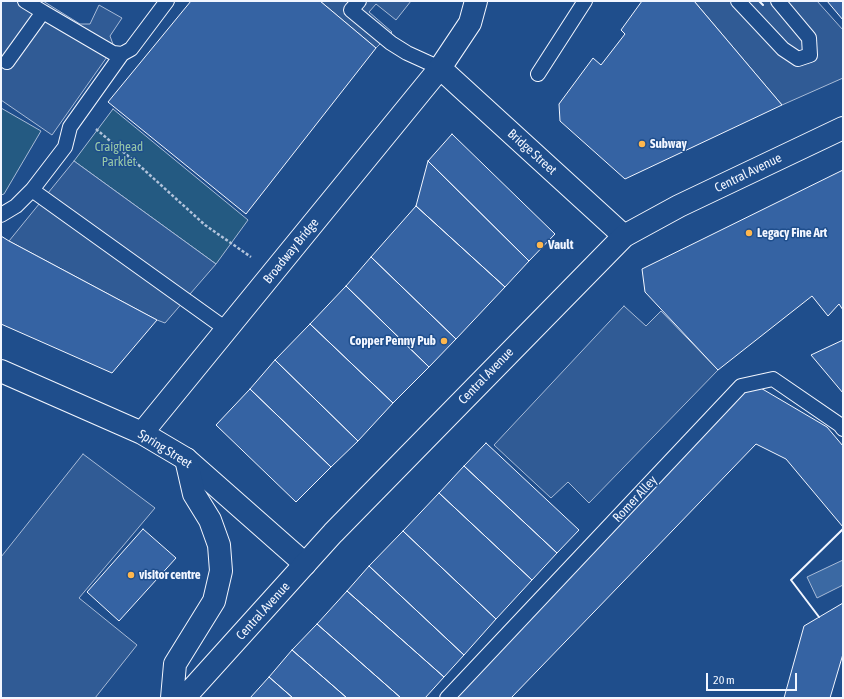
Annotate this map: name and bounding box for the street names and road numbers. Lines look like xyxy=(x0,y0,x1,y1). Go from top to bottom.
street label: Bridge Street xyxy=(504,126,560,178)
street label: Central Avenue xyxy=(712,150,784,196)
street label: Broadway Bridge xyxy=(260,215,322,287)
street label: Central Avenue xyxy=(455,344,517,408)
street label: Spring Street xyxy=(135,426,195,472)
street label: Romer Alley xyxy=(610,473,660,525)
street label: Central Avenue xyxy=(233,579,293,643)

